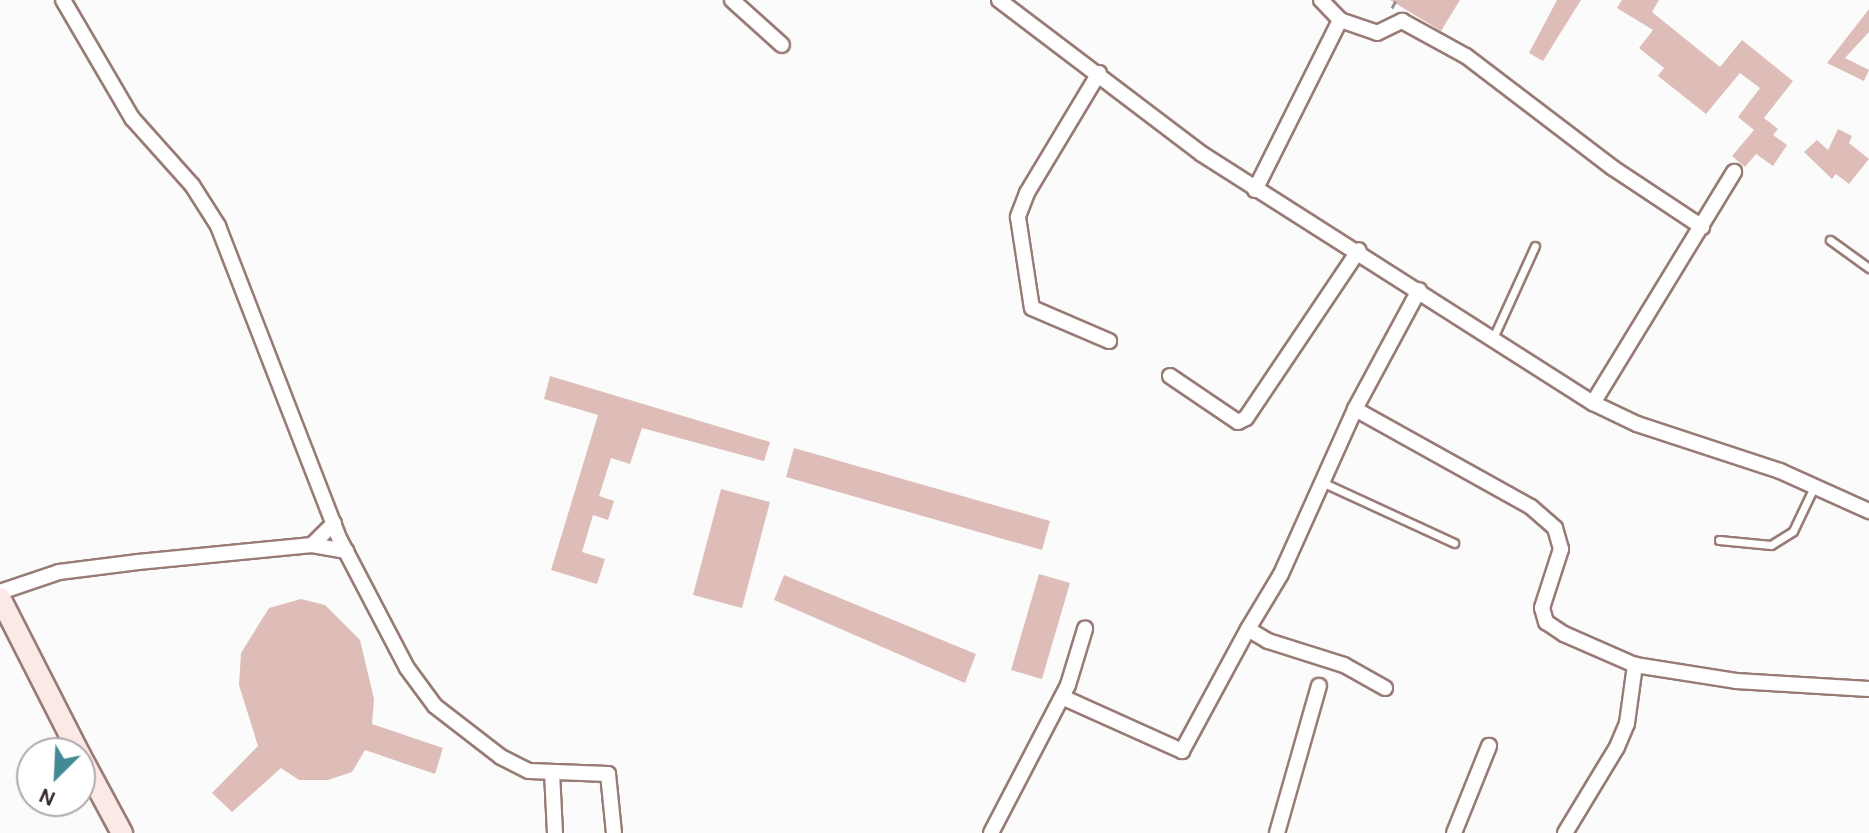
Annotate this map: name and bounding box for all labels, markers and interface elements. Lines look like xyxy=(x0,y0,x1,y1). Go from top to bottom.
north arrow xyxy=(16,737,96,817)
text: N xyxy=(35,782,60,812)

